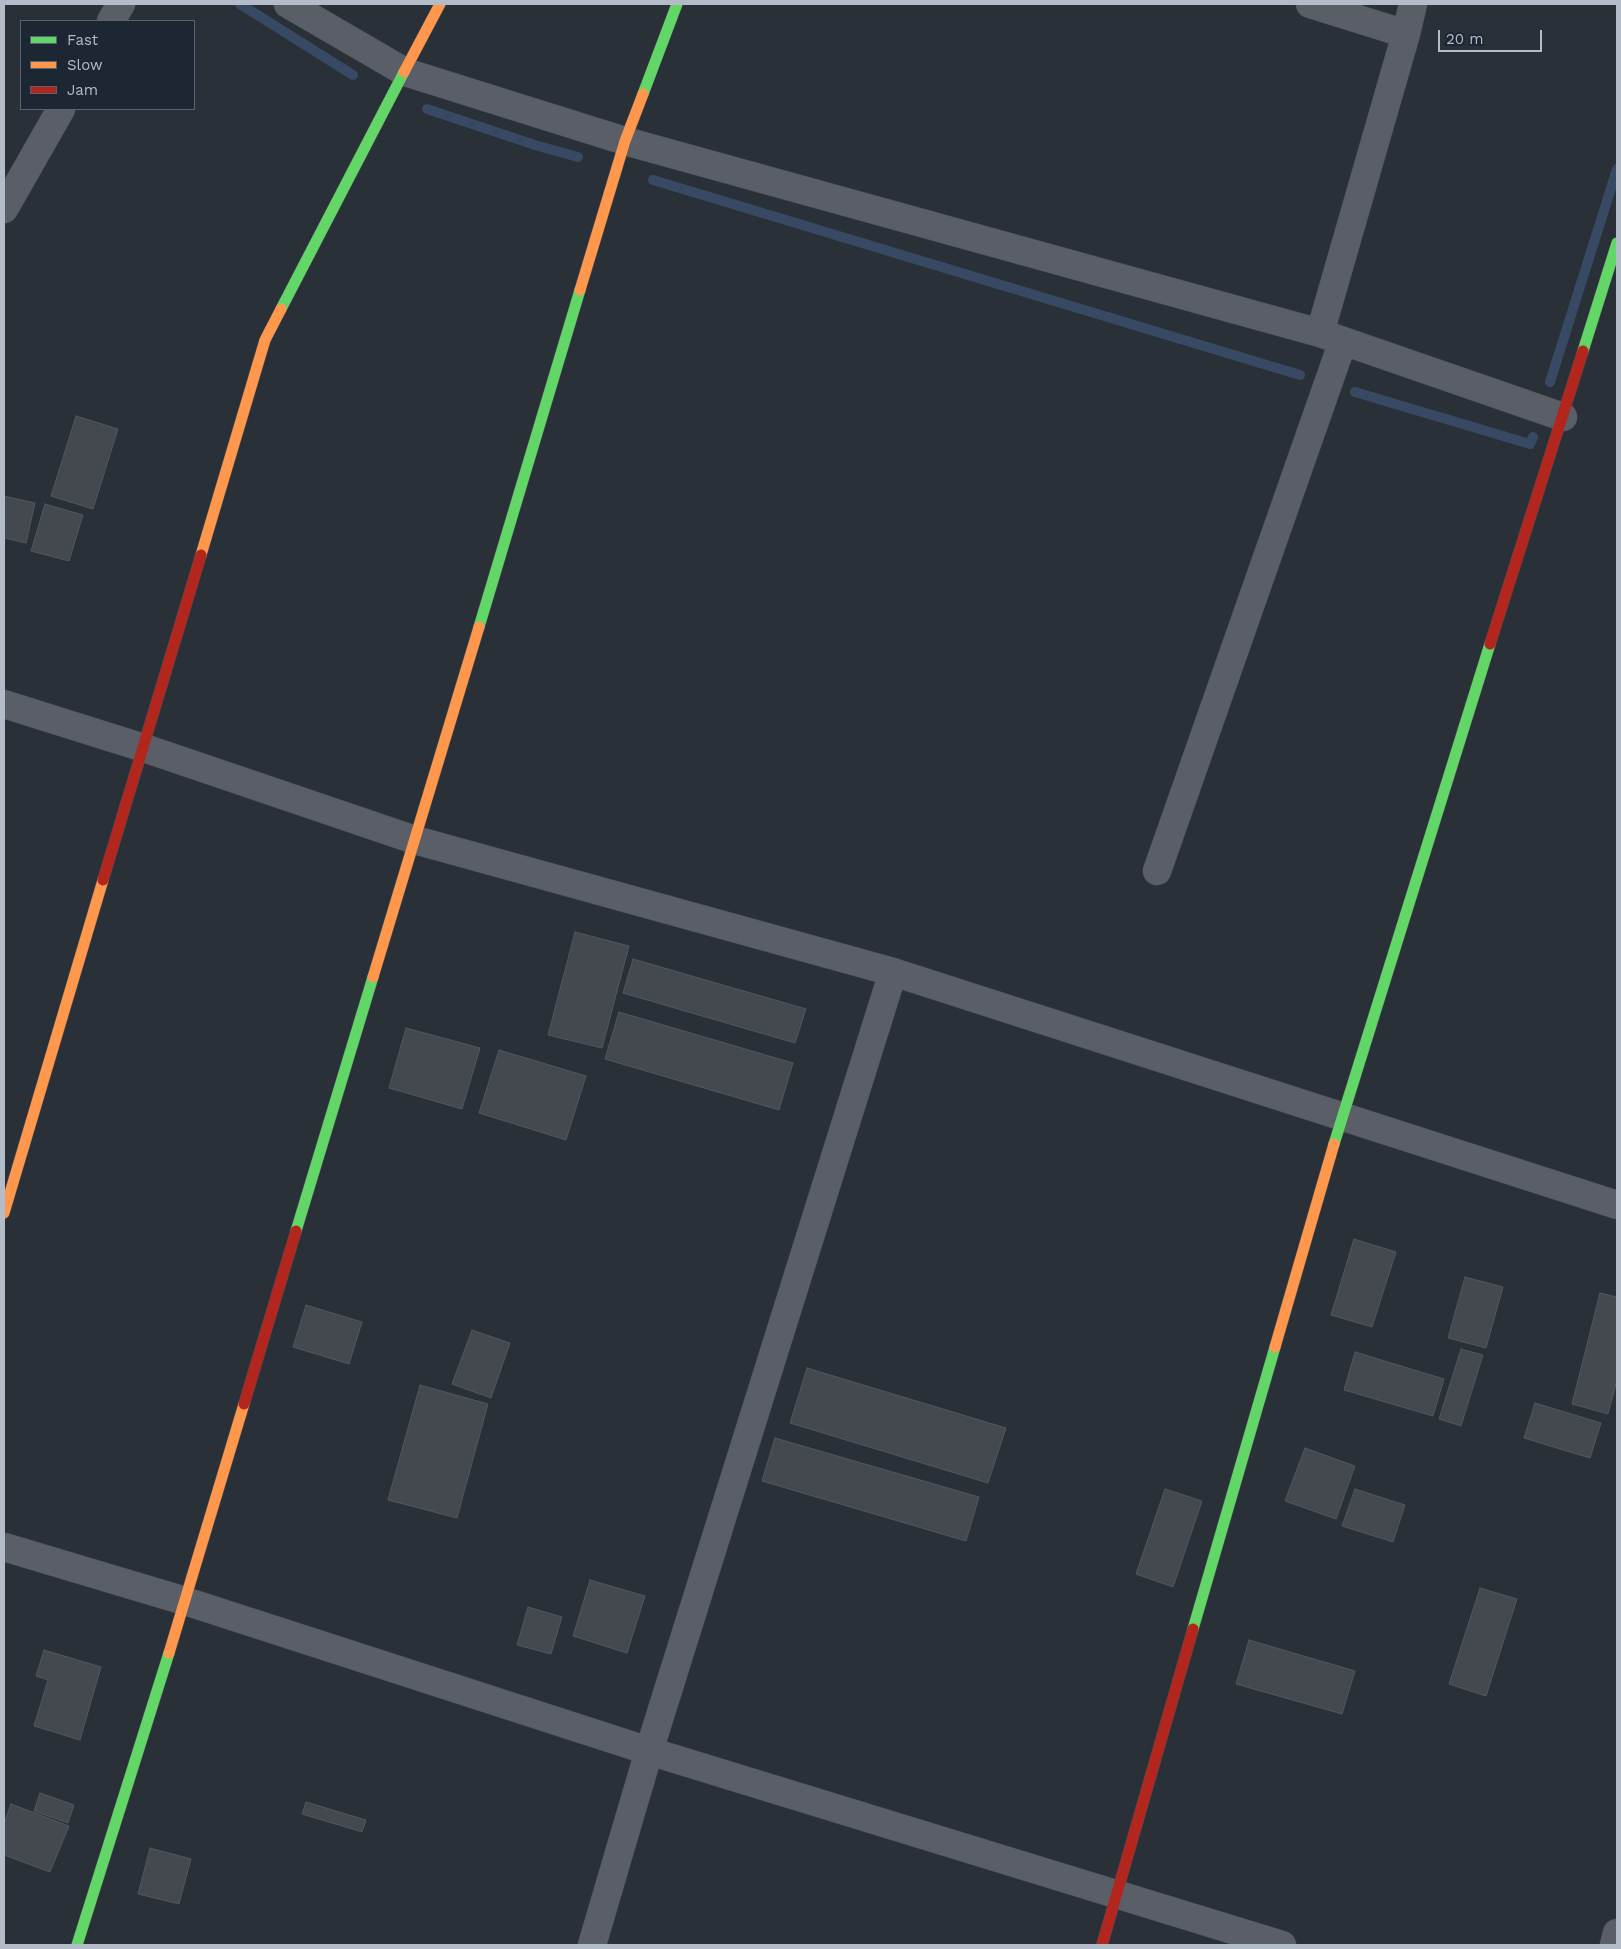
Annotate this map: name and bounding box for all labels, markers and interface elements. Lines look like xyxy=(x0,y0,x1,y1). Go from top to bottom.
legend xyxy=(20,20,195,110)
scale bar xyxy=(1441,20,1545,52)
text: 20 m xyxy=(1446,30,1484,48)
text: Fast xyxy=(67,31,98,49)
text: Slow xyxy=(67,56,103,74)
text: Jam xyxy=(67,81,98,99)

